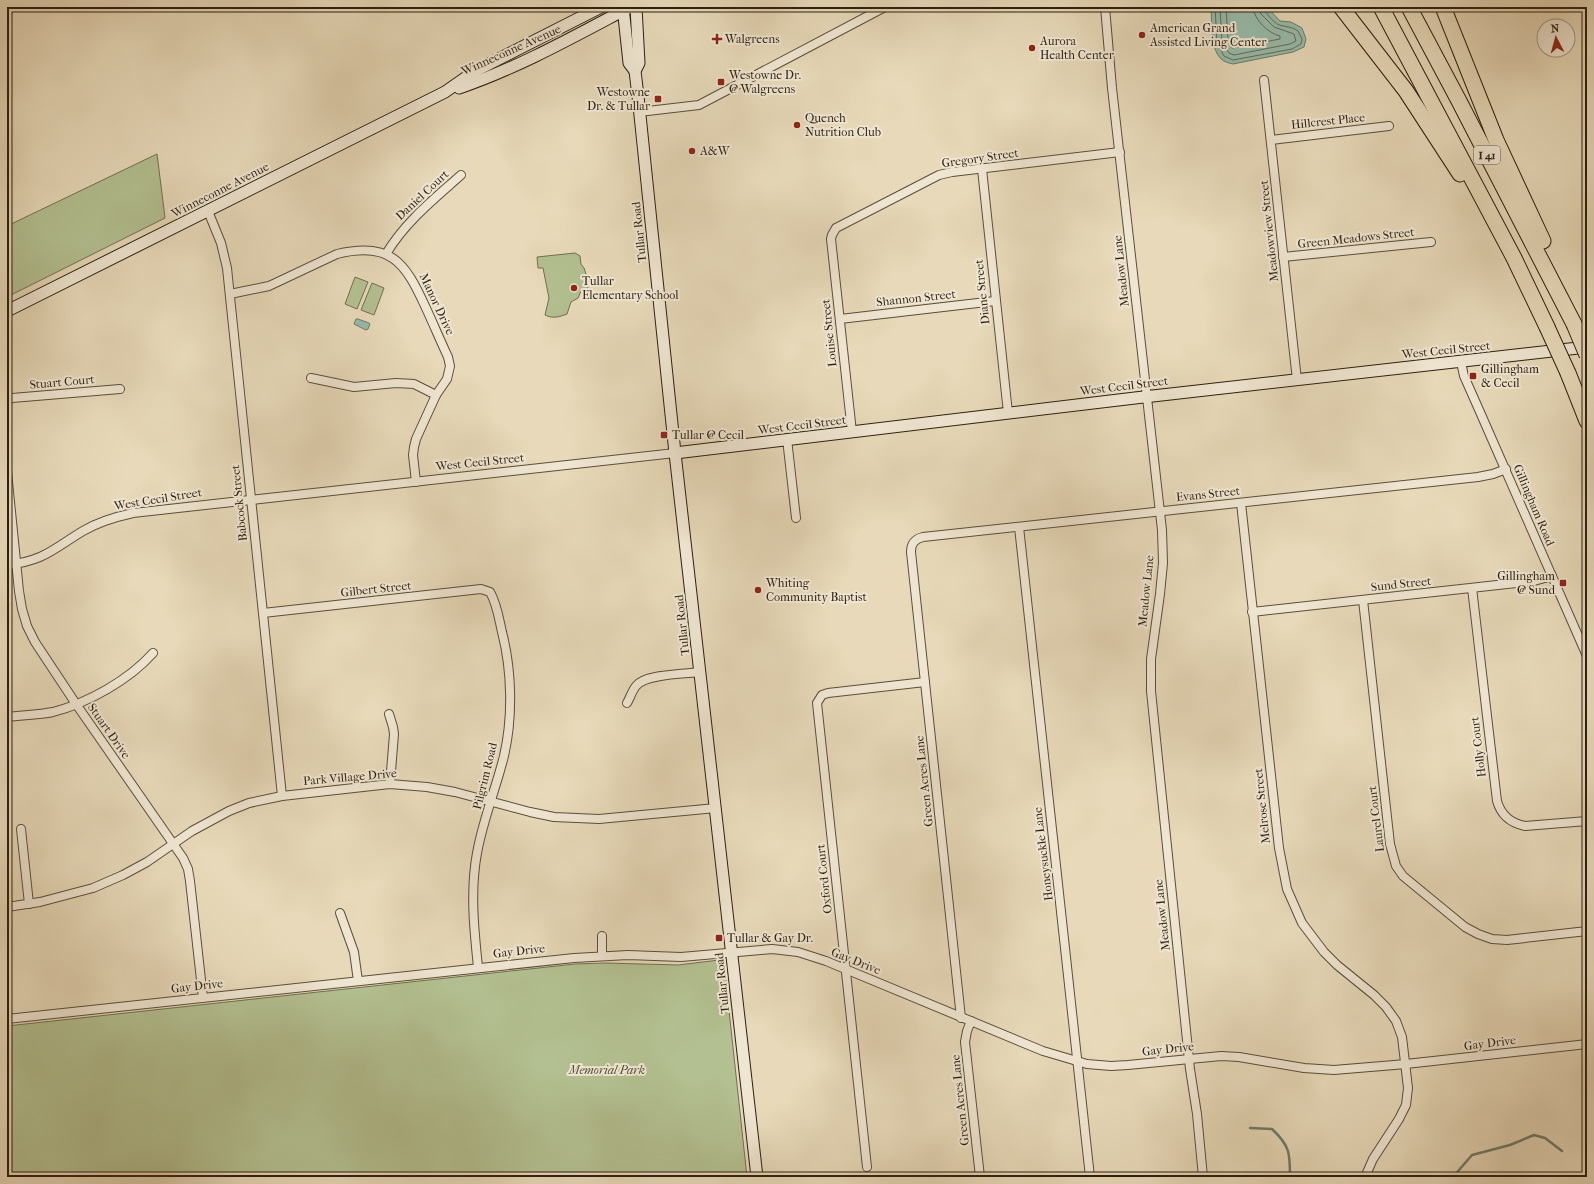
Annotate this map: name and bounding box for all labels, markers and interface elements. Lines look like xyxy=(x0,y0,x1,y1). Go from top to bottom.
north arrow xyxy=(1536,18,1576,58)
place label: American Grand Assisted Living Center xyxy=(1149,21,1267,49)
street label: Winneconne Avenue xyxy=(458,22,563,79)
text: N xyxy=(1550,22,1560,35)
marker: American Grand Assisted Living Center xyxy=(1137,30,1147,40)
place label: Walgreens xyxy=(724,32,780,46)
marker: Walgreens xyxy=(712,34,722,44)
place label: Aurora Health Center xyxy=(1039,34,1115,62)
marker: Aurora Health Center xyxy=(1027,43,1037,53)
place label: Westowne Dr. @ Walgreens xyxy=(728,68,801,96)
marker: Westowne Dr. @ Walgreens xyxy=(716,77,726,87)
place label: Westowne Dr. & Tullar xyxy=(587,85,651,113)
marker: Westowne Dr. & Tullar xyxy=(653,94,663,104)
street label: Hillcrest Place xyxy=(1290,110,1366,132)
place label: Quench Nutrition Club xyxy=(805,111,881,139)
marker: Quench Nutrition Club xyxy=(792,120,802,130)
place label: A&W xyxy=(699,144,731,158)
marker: A&W xyxy=(687,146,697,156)
street label: Gregory Street xyxy=(941,146,1020,170)
road number: I 41 xyxy=(1474,146,1500,164)
street label: Winneconne Avenue xyxy=(168,159,271,221)
street label: Daniel Court xyxy=(393,166,452,223)
street label: Meadowview Street xyxy=(1257,179,1281,283)
street label: Tullar Road xyxy=(629,200,649,263)
street label: Green Meadows Street xyxy=(1297,225,1416,251)
street label: Meadow Lane xyxy=(1110,234,1132,307)
street label: Diane Street xyxy=(972,258,992,325)
street label: Manor Drive xyxy=(417,271,457,337)
place label: Tullar Elementary School xyxy=(582,274,679,302)
marker: Tullar Elementary School xyxy=(569,283,579,293)
street label: Shannon Street xyxy=(876,287,957,309)
street label: Louise Street xyxy=(818,298,840,368)
street label: West Cecil Street xyxy=(1400,338,1492,362)
place label: Gillingham & Cecil xyxy=(1481,362,1539,390)
marker: Gillingham & Cecil xyxy=(1468,371,1478,381)
street label: Stuart Court xyxy=(29,372,96,392)
street label: West Cecil Street xyxy=(1078,374,1170,398)
street label: West Cecil Street xyxy=(756,413,848,437)
place label: Tullar @ Cecil xyxy=(672,428,745,442)
marker: Tullar @ Cecil xyxy=(659,430,669,440)
street label: West Cecil Street xyxy=(434,450,526,474)
street label: Gillingham Road xyxy=(1511,462,1558,548)
street label: Babcock Street xyxy=(228,463,250,542)
street label: Evans Street xyxy=(1175,484,1241,504)
street label: West Cecil Street xyxy=(112,485,204,513)
street label: Meadow Lane xyxy=(1135,554,1157,627)
place label: Gillingham @ Sund xyxy=(1497,569,1555,597)
street label: Sund Street xyxy=(1370,574,1433,594)
place label: Whiting Community Baptist xyxy=(765,576,868,604)
street label: Gilbert Street xyxy=(340,578,413,600)
marker: Gillingham @ Sund xyxy=(1558,578,1568,588)
marker: Whiting Community Baptist xyxy=(753,585,763,595)
street label: Tullar Road xyxy=(672,593,692,656)
street label: Stuart Drive xyxy=(85,701,133,761)
street label: Holly Court xyxy=(1467,715,1489,778)
street label: Green Acres Lane xyxy=(912,735,936,827)
street label: Pilgrim Road xyxy=(470,741,500,811)
street label: Park Village Drive xyxy=(302,766,398,788)
street label: Melrose Street xyxy=(1251,767,1273,844)
street label: Laurel Court xyxy=(1365,784,1387,853)
street label: Honeysuckle Lane xyxy=(1030,806,1056,902)
street label: Oxford Court xyxy=(813,843,835,914)
street label: Meadow Lane xyxy=(1151,878,1173,951)
place label: Tullar & Gay Dr. xyxy=(727,931,813,945)
marker: Tullar & Gay Dr. xyxy=(714,933,724,943)
street label: Gay Drive xyxy=(492,941,546,961)
street label: Gay Drive xyxy=(829,945,883,977)
street label: Tullar Road xyxy=(712,951,732,1014)
street label: Gay Drive xyxy=(170,976,224,996)
street label: Gay Drive xyxy=(1463,1033,1517,1053)
street label: Gay Drive xyxy=(1141,1039,1195,1059)
street label: Green Acres Lane xyxy=(948,1054,972,1146)
park label: Memorial Park xyxy=(568,1063,645,1077)

